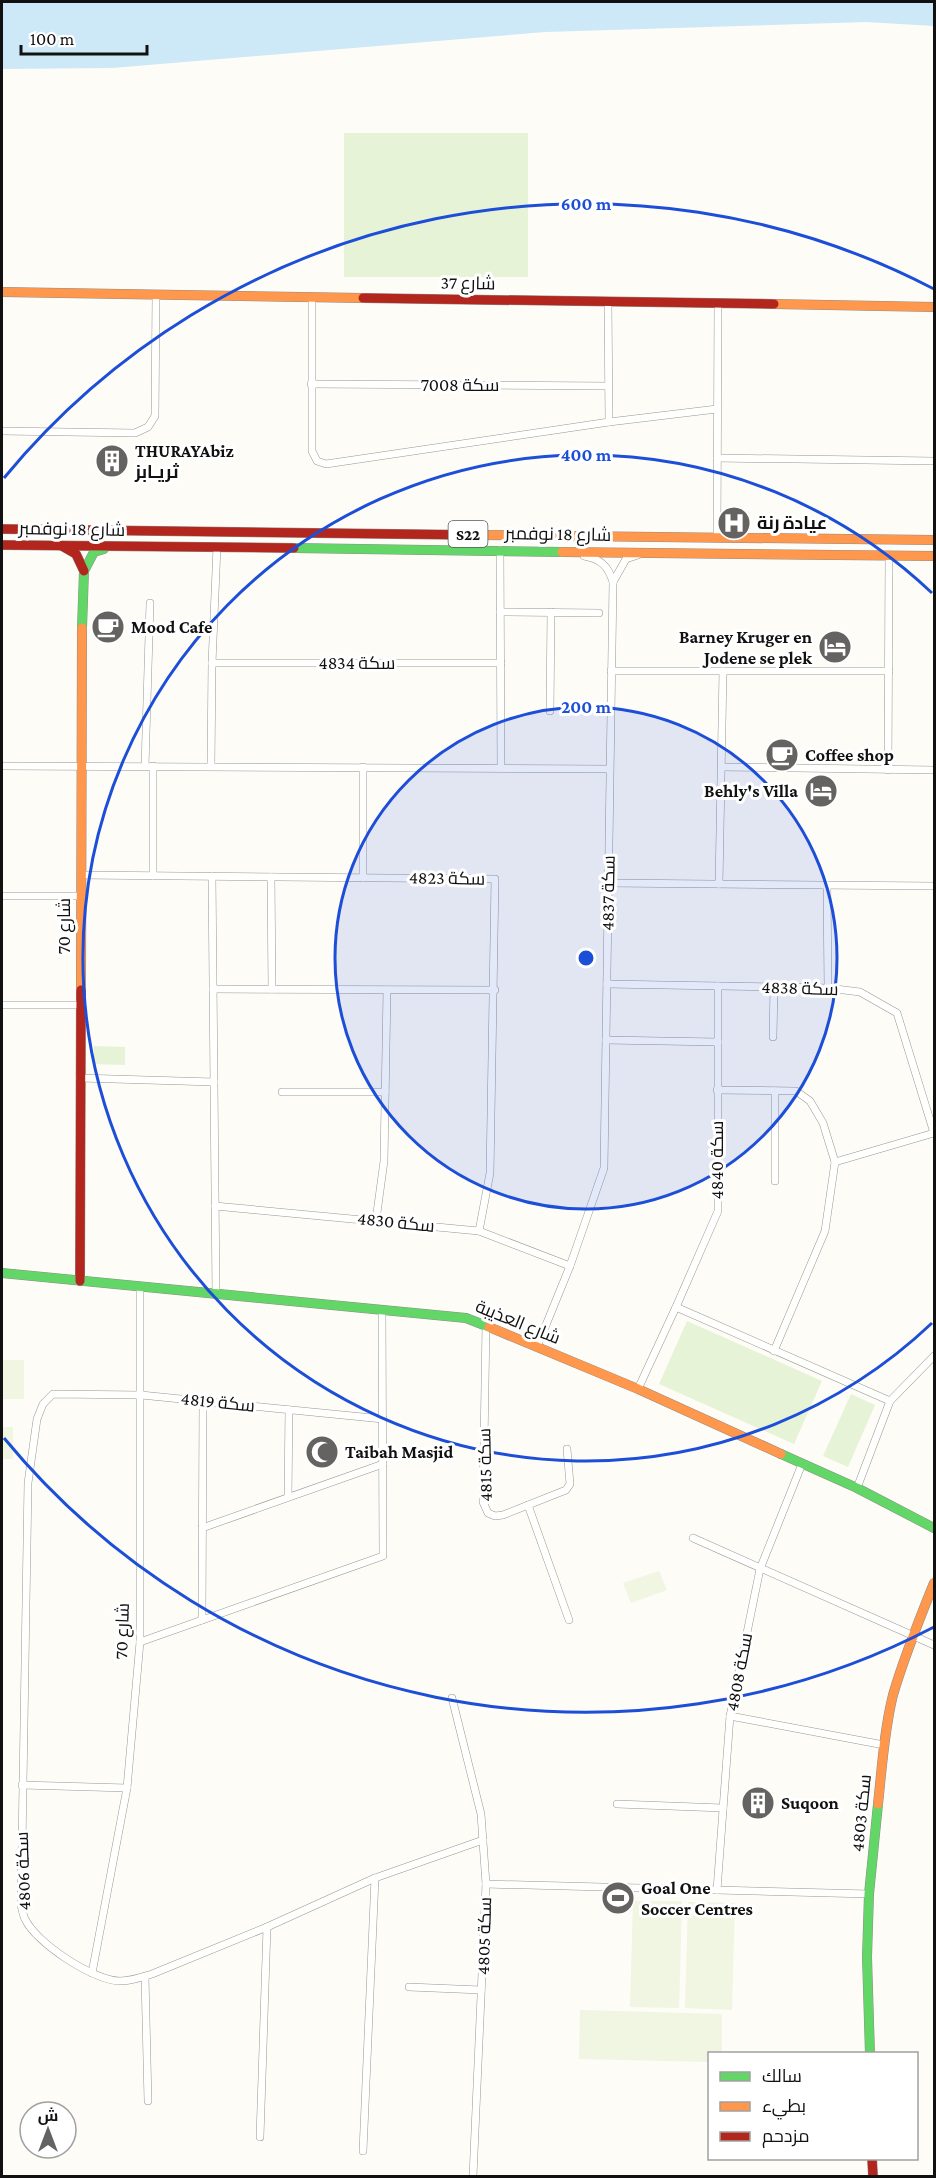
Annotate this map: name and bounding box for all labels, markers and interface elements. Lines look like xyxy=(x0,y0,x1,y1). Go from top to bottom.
scale bar xyxy=(21,18,147,56)
text: 100 m xyxy=(30,29,75,49)
text: 600 m xyxy=(561,194,612,214)
street label: شارع 37 xyxy=(440,273,496,295)
street label: سكة 7008 xyxy=(421,375,499,395)
place label: THURAYAbiz ثريـابز xyxy=(134,441,234,483)
building icon: THURAYAbiz ثريـابز xyxy=(94,443,130,479)
text: 400 m xyxy=(561,445,612,465)
hospital icon: عيادة رنة xyxy=(716,505,752,541)
place label: عيادة رنة xyxy=(757,513,827,533)
street label: شارع 18 نوفمبر xyxy=(18,518,125,542)
road number: S22 xyxy=(448,521,488,547)
street label: شارع 18 نوفمبر xyxy=(504,523,611,547)
cafe icon: Mood Cafe xyxy=(90,609,126,645)
place label: Mood Cafe xyxy=(131,617,212,637)
place label: Barney Kruger en Jodene se plek xyxy=(679,627,813,668)
hotel icon: Barney Kruger en Jodene se plek xyxy=(817,629,853,665)
street label: سكة 4834 xyxy=(319,653,395,673)
text: 200 m xyxy=(561,697,612,717)
cafe icon: Coffee shop xyxy=(764,737,800,773)
place label: Coffee shop xyxy=(805,745,894,765)
hotel icon: Behly's Villa xyxy=(803,773,839,809)
place label: Behly's Villa xyxy=(704,781,798,801)
street label: سكة 4837 xyxy=(597,855,619,931)
street label: سكة 4823 xyxy=(409,867,485,889)
street label: شارع 70 xyxy=(54,898,76,954)
centre of rings xyxy=(576,948,596,968)
street label: سكة 4838 xyxy=(761,977,839,999)
street label: سكة 4840 xyxy=(707,1121,727,1199)
street label: سكة 4830 xyxy=(356,1208,436,1236)
street label: شارع العذيبة xyxy=(472,1296,563,1350)
street label: سكة 4819 xyxy=(180,1388,256,1416)
street label: سكة 4815 xyxy=(474,1428,496,1502)
mosque icon: Taibah Masjid xyxy=(304,1434,340,1470)
place label: Taibah Masjid xyxy=(345,1442,454,1463)
street label: شارع 70 xyxy=(111,1602,135,1660)
street label: سكة 4808 xyxy=(722,1631,756,1713)
street label: سكة 4803 xyxy=(847,1773,875,1853)
building icon: Suqoon xyxy=(740,1785,776,1821)
place label: Suqoon xyxy=(781,1793,840,1813)
street label: سكة 4806 xyxy=(12,1831,34,1911)
place label: Goal One Soccer Centres xyxy=(641,1878,753,1919)
sports icon: Goal One Soccer Centres xyxy=(600,1880,636,1916)
street label: سكة 4805 xyxy=(473,1897,495,1975)
legend xyxy=(708,2052,918,2160)
text: سالك xyxy=(762,2066,802,2086)
text: بطيء xyxy=(762,2096,806,2120)
north arrow xyxy=(18,2100,78,2160)
text: ش xyxy=(38,2107,58,2125)
text: مزدحم xyxy=(762,2126,810,2148)

